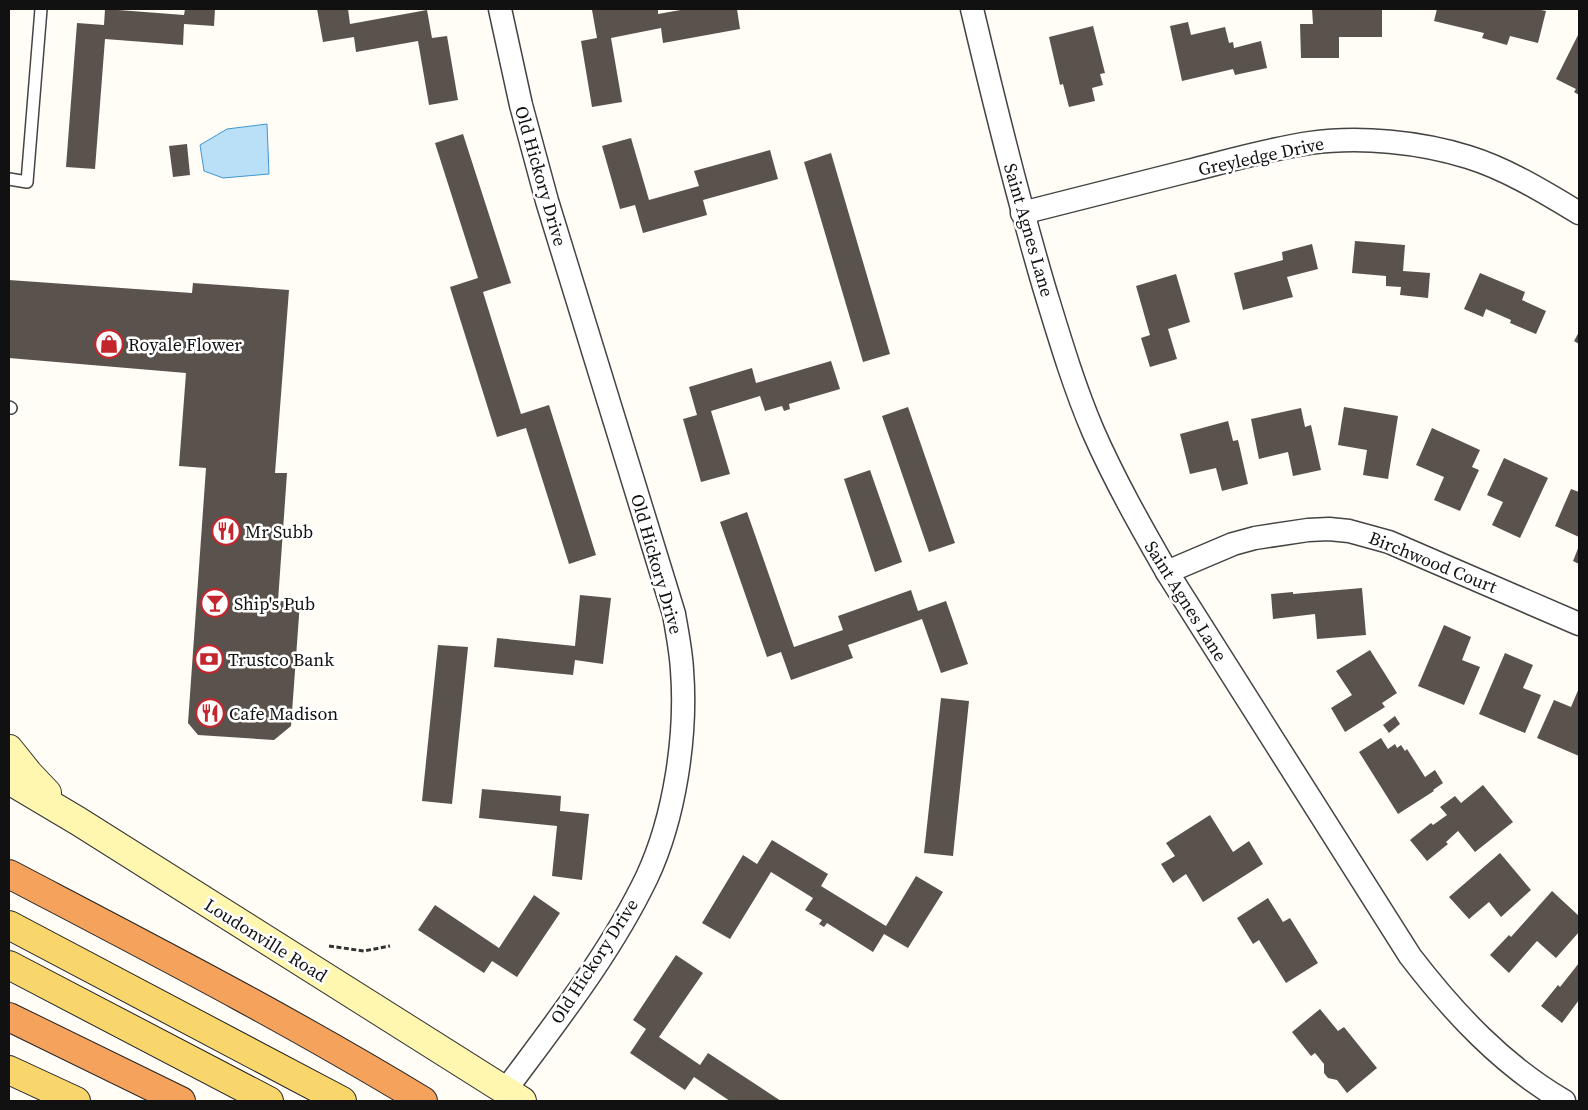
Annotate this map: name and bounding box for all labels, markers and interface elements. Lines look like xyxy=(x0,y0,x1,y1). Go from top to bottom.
street label: Old Hickory Drive xyxy=(509,103,573,249)
street label: Greyledge Drive xyxy=(1196,130,1326,182)
street label: Saint Agnes Lane xyxy=(998,160,1060,300)
shop icon: Royale Flower xyxy=(94,329,124,359)
place label: Royale Flower xyxy=(128,332,242,357)
street label: Old Hickory Drive xyxy=(625,491,689,637)
restaurant icon: Mr Subb xyxy=(211,516,241,546)
place label: Mr Subb xyxy=(245,519,313,544)
street label: Birchwood Court xyxy=(1365,525,1501,599)
street label: Saint Agnes Lane xyxy=(1139,536,1233,666)
bar icon: Ship's Pub xyxy=(200,588,230,618)
place label: Ship's Pub xyxy=(234,591,315,616)
bank icon: Trustco Bank xyxy=(194,644,224,674)
place label: Trustco Bank xyxy=(228,647,334,672)
restaurant icon: Cafe Madison xyxy=(195,698,225,728)
place label: Cafe Madison xyxy=(229,701,338,726)
street label: Loudonville Road xyxy=(200,892,332,988)
street label: Old Hickory Drive xyxy=(544,894,644,1028)

